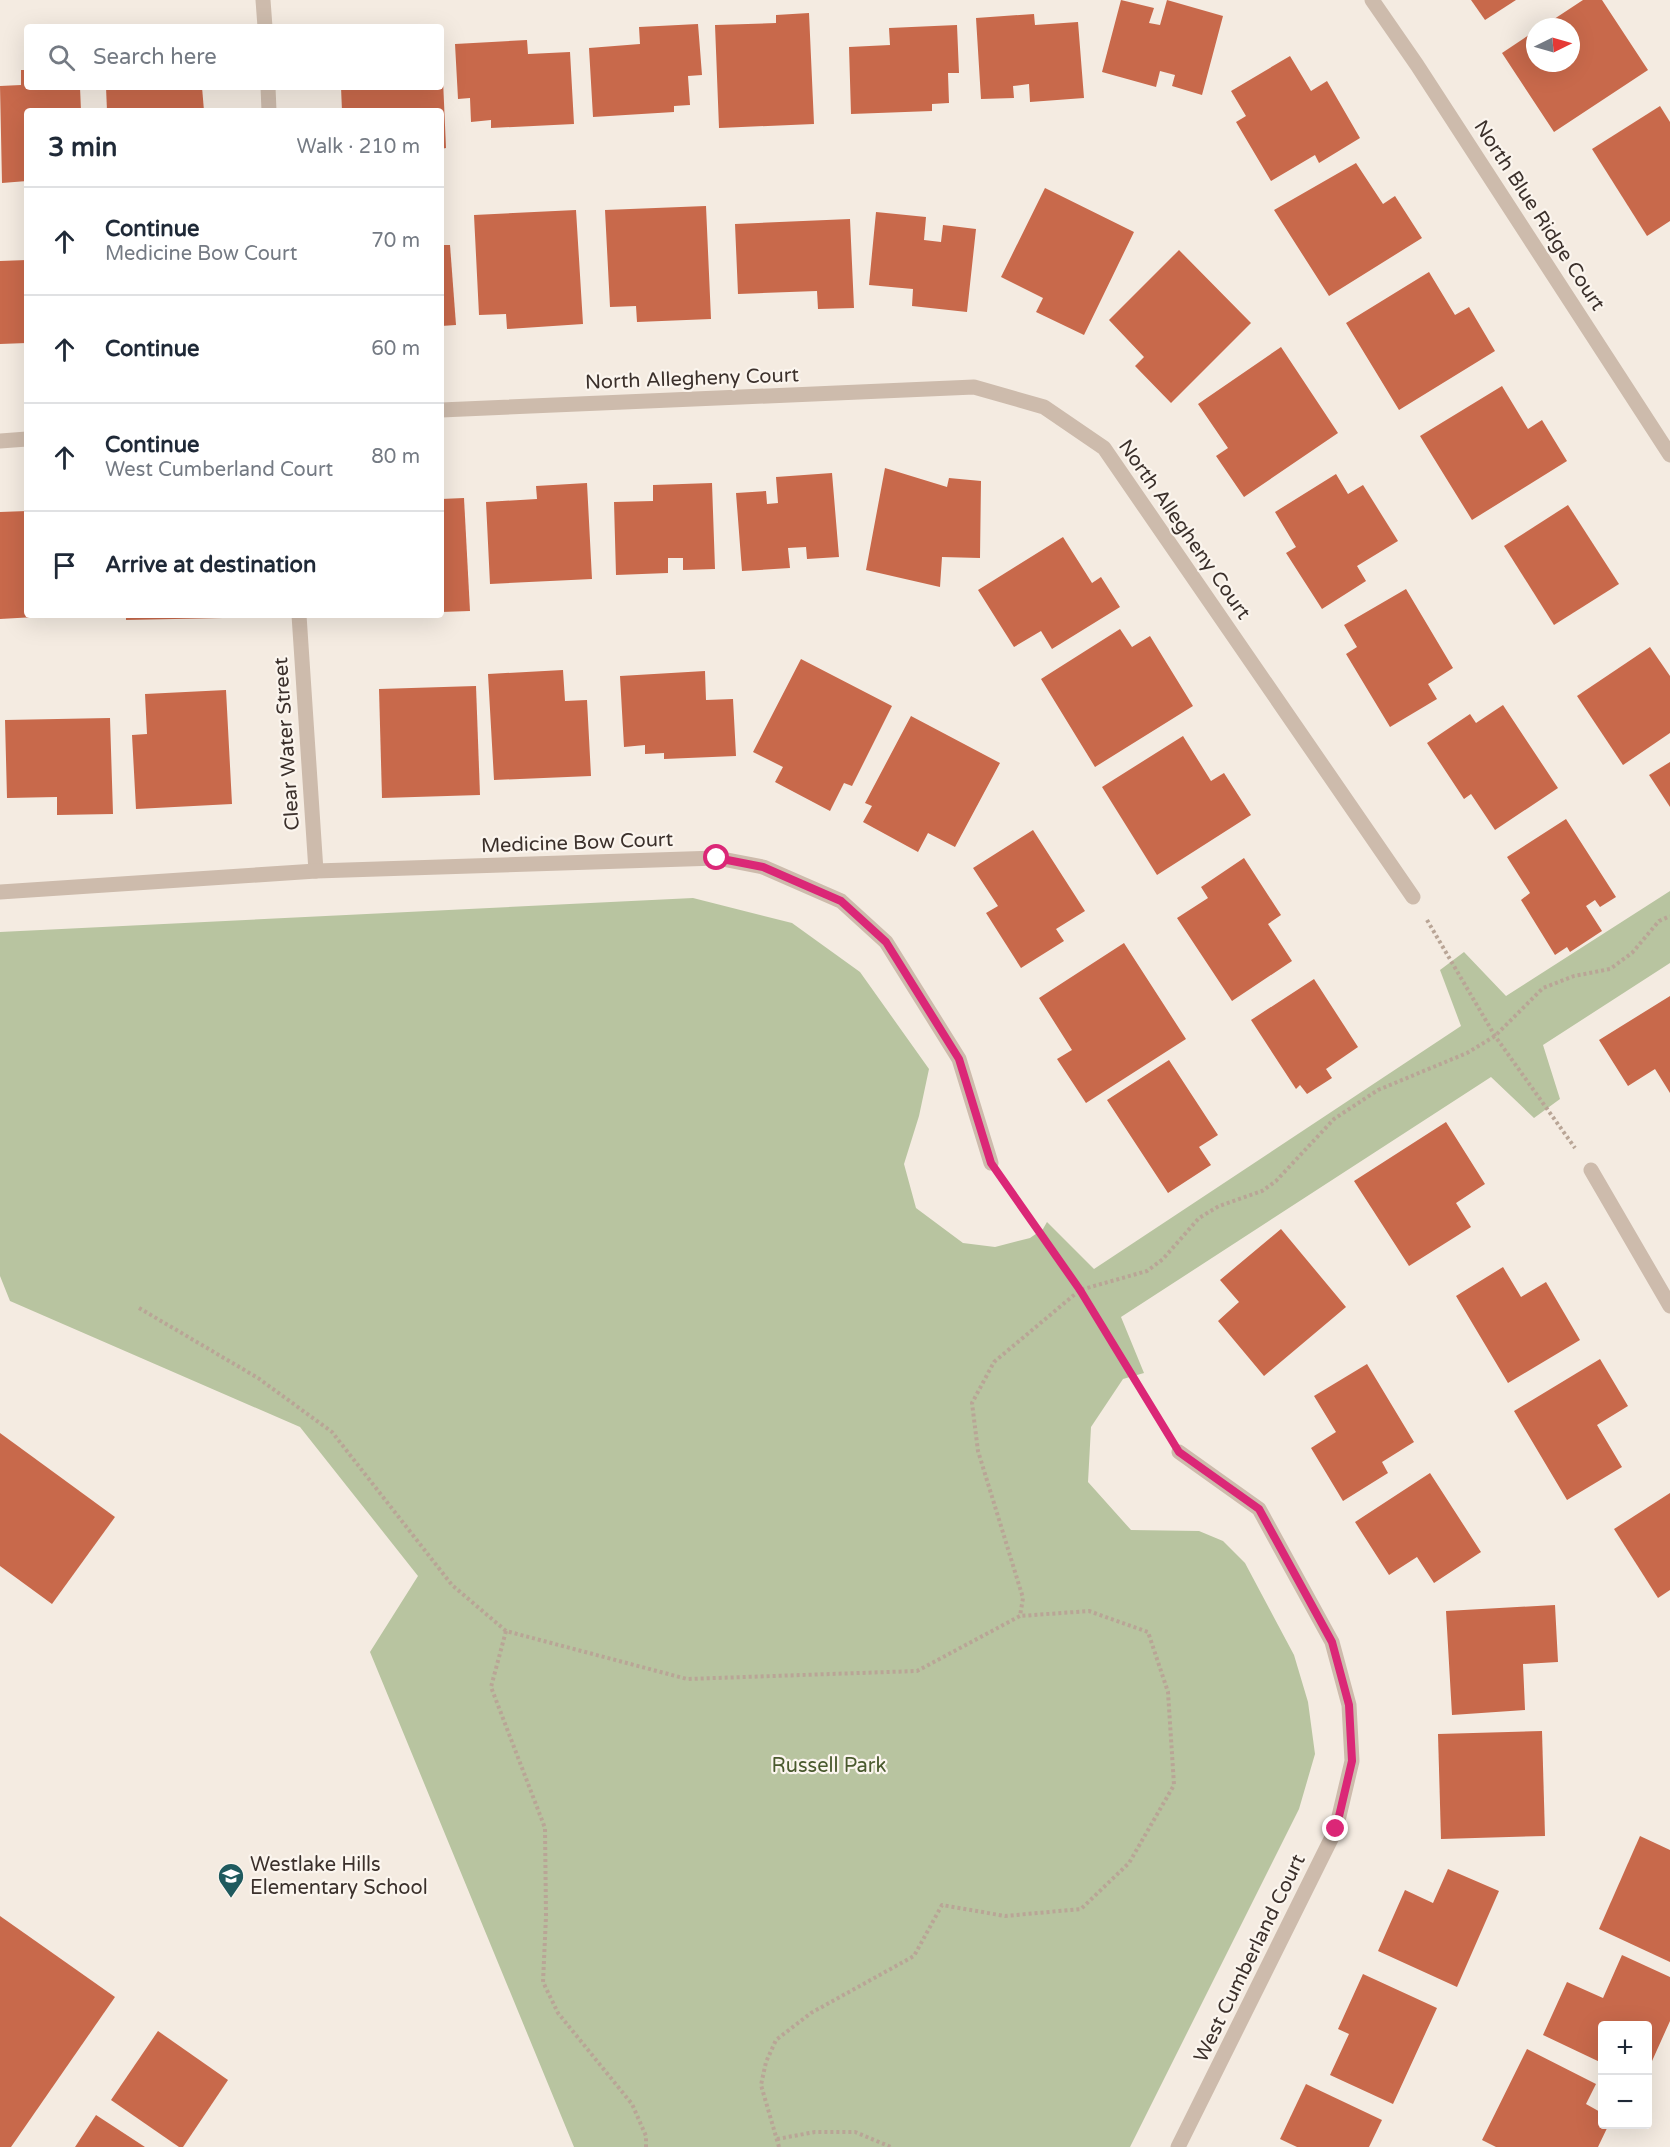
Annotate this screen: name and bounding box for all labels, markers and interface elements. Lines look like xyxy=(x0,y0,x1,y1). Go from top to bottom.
north arrow xyxy=(1526,18,1580,72)
search box xyxy=(24,24,444,90)
icon: search xyxy=(45,41,78,74)
text: Search here xyxy=(93,44,217,70)
street label: North Blue Ridge Court xyxy=(1469,116,1610,316)
text: 3 min xyxy=(48,132,117,163)
text: Walk · 210 m xyxy=(297,135,420,159)
text: Continue xyxy=(105,216,200,242)
icon: ahead xyxy=(48,225,81,258)
text: 70 m xyxy=(371,229,420,253)
text: Medicine Bow Court xyxy=(105,242,297,266)
icon: ahead xyxy=(48,333,81,366)
text: Continue xyxy=(105,336,200,362)
text: 60 m xyxy=(371,337,420,361)
street label: North Allegheny Court xyxy=(585,363,800,395)
text: Continue xyxy=(105,432,200,458)
street label: North Allegheny Court xyxy=(1113,435,1256,624)
icon: ahead xyxy=(48,441,81,474)
text: 80 m xyxy=(371,445,420,469)
text: West Cumberland Court xyxy=(105,458,333,482)
icon: arrive xyxy=(48,549,81,582)
text: Arrive at destination xyxy=(105,552,316,578)
street label: Clear Water Street xyxy=(269,656,305,831)
street label: Medicine Bow Court xyxy=(481,828,674,858)
route start xyxy=(703,844,729,870)
park label: Russell Park xyxy=(772,1754,887,1778)
route end xyxy=(1322,1815,1348,1841)
street label: West Cumberland Court xyxy=(1189,1850,1311,2066)
place label: Westlake Hills Elementary School xyxy=(250,1853,428,1900)
school or university icon: Westlake Hills Elementary School xyxy=(216,1861,246,1899)
map controls xyxy=(1598,2021,1652,2129)
button: + xyxy=(1598,2021,1652,2075)
button: − xyxy=(1598,2075,1652,2129)

